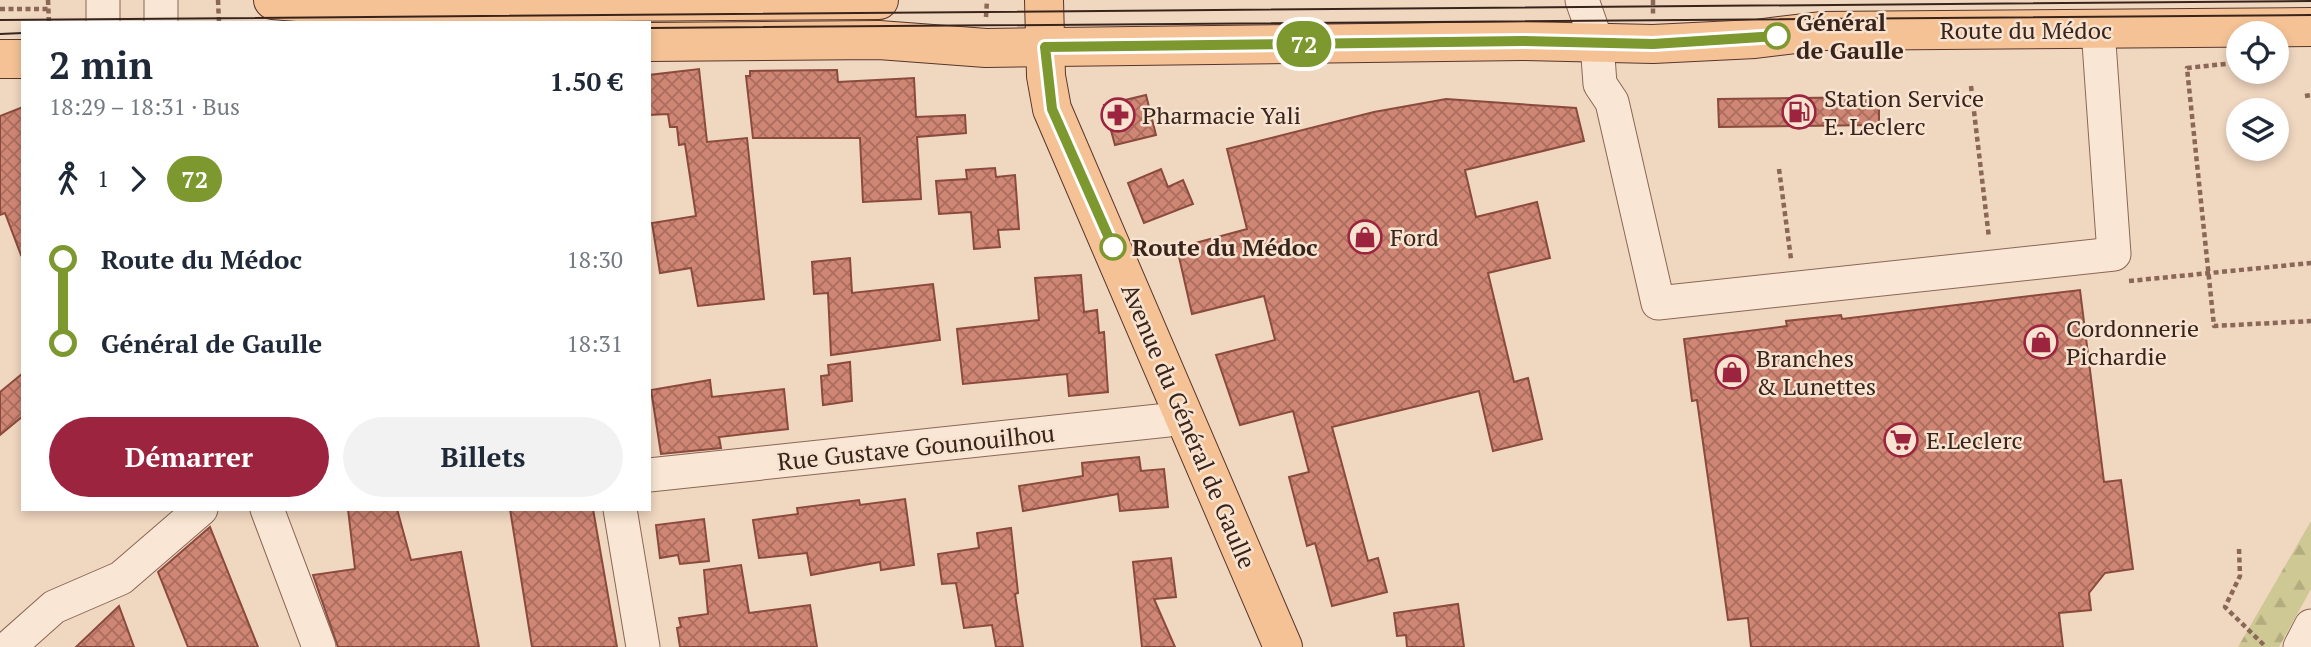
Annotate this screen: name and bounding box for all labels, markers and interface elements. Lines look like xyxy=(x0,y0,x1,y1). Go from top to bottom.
place label: Général de Gaulle xyxy=(1796,6,1904,66)
street label: Route du Médoc xyxy=(1940,14,2112,46)
line badge: 72 xyxy=(1272,21,1336,67)
map controls xyxy=(2226,21,2289,161)
button: locate xyxy=(2226,21,2289,84)
marker: Général de Gaulle xyxy=(1764,23,1790,49)
text: 72 xyxy=(1290,28,1318,60)
text: 2 min xyxy=(49,40,153,90)
text: 1.50 € xyxy=(550,64,623,98)
place label: Station Service E. Leclerc xyxy=(1824,82,1984,142)
text: 18:29 – 18:31 · Bus xyxy=(49,91,240,122)
fuel station icon: Station Service E. Leclerc xyxy=(1780,93,1818,131)
pharmacy icon: Pharmacie Yali xyxy=(1099,96,1137,134)
button: layers xyxy=(2226,98,2289,161)
place label: Pharmacie Yali xyxy=(1142,99,1301,131)
icon: walk xyxy=(49,160,87,198)
icon: forward xyxy=(119,160,157,198)
text: 1 xyxy=(97,163,109,194)
text: 72 xyxy=(181,163,208,195)
shop icon: Ford xyxy=(1346,218,1384,256)
place label: Ford xyxy=(1390,221,1439,253)
place label: Route du Médoc xyxy=(1132,231,1318,263)
marker: Route du Médoc xyxy=(1100,234,1126,260)
text: Route du Médoc xyxy=(101,242,302,276)
text: 18:30 xyxy=(566,244,623,275)
street label: Avenue du Général de Gaulle xyxy=(1114,279,1264,573)
place label: Cordonnerie Pichardie xyxy=(2066,312,2199,372)
shop icon: Cordonnerie Pichardie xyxy=(2022,323,2060,361)
text: Général de Gaulle xyxy=(101,326,322,360)
text: 18:31 xyxy=(566,328,623,359)
place label: Branches & Lunettes xyxy=(1756,342,1876,402)
shop icon: Branches & Lunettes xyxy=(1713,353,1751,391)
street label: Rue Gustave Gounouilhou xyxy=(776,416,1057,477)
button: Démarrer xyxy=(49,417,329,497)
button: Billets xyxy=(343,417,623,497)
supermarket icon: E.Leclerc xyxy=(1882,421,1920,459)
place label: E.Leclerc xyxy=(1926,424,2023,456)

